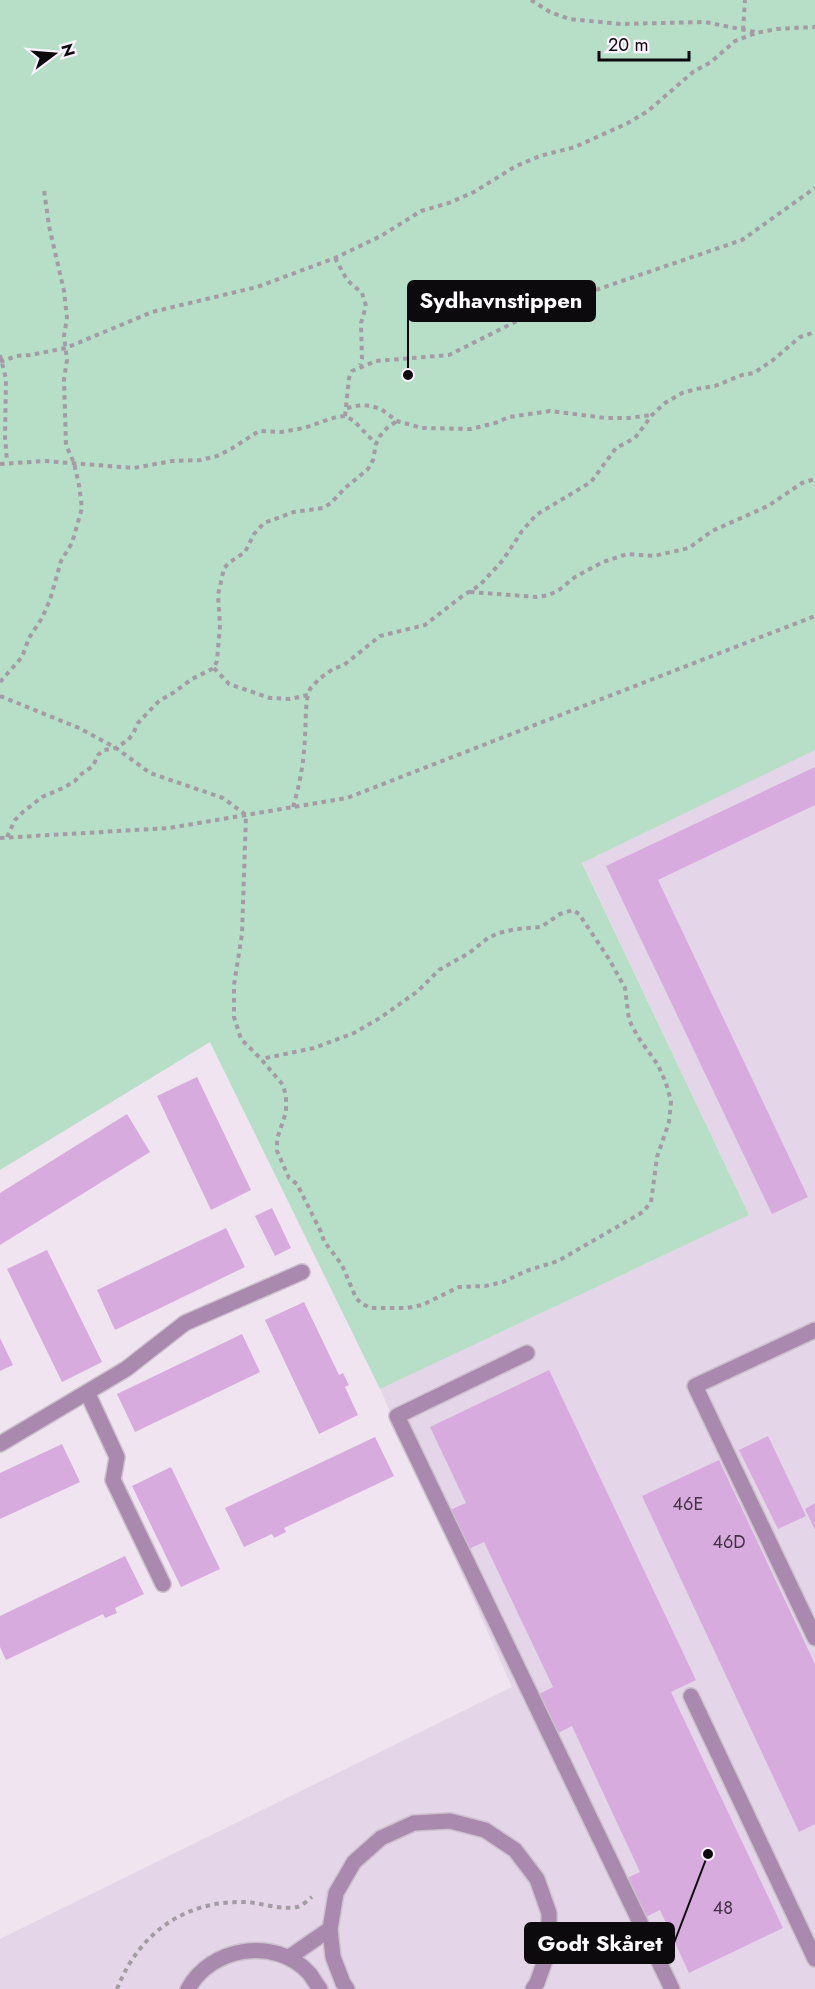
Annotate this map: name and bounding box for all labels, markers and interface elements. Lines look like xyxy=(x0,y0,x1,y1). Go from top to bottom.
north arrow xyxy=(24,24,84,84)
scale bar xyxy=(599,24,689,62)
text: 20 m xyxy=(608,32,648,58)
text: N xyxy=(55,41,81,59)
callout: Sydhavnstippen xyxy=(408,281,595,321)
text: Sydhavnstippen xyxy=(420,284,582,316)
house number: 46E xyxy=(673,1491,703,1517)
house number: 46D xyxy=(712,1529,746,1555)
house number: 48 xyxy=(713,1895,733,1921)
callout: Godt Skåret xyxy=(525,1923,674,1963)
text: Godt Skåret xyxy=(538,1927,662,1959)

